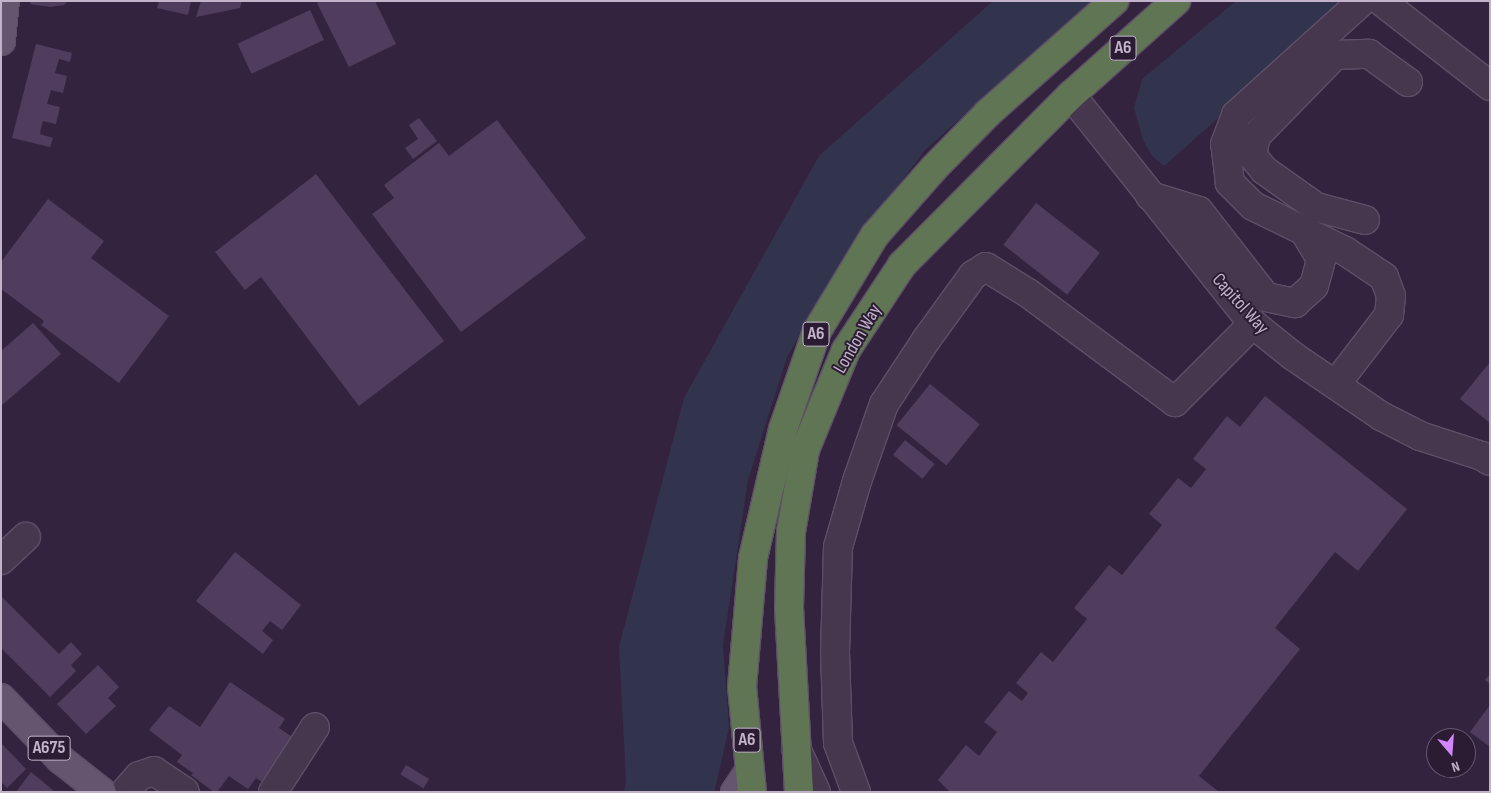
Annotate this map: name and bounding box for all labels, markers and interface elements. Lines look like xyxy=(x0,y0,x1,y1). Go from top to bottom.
road number: A6 xyxy=(1109,32,1137,64)
street label: Capitol Way xyxy=(1207,269,1273,339)
street label: London Way xyxy=(829,300,887,378)
road number: A6 xyxy=(802,318,830,349)
road number: A6 xyxy=(733,724,761,756)
north arrow xyxy=(1426,728,1476,778)
road number: A675 xyxy=(27,732,72,764)
text: N xyxy=(1449,758,1462,776)

